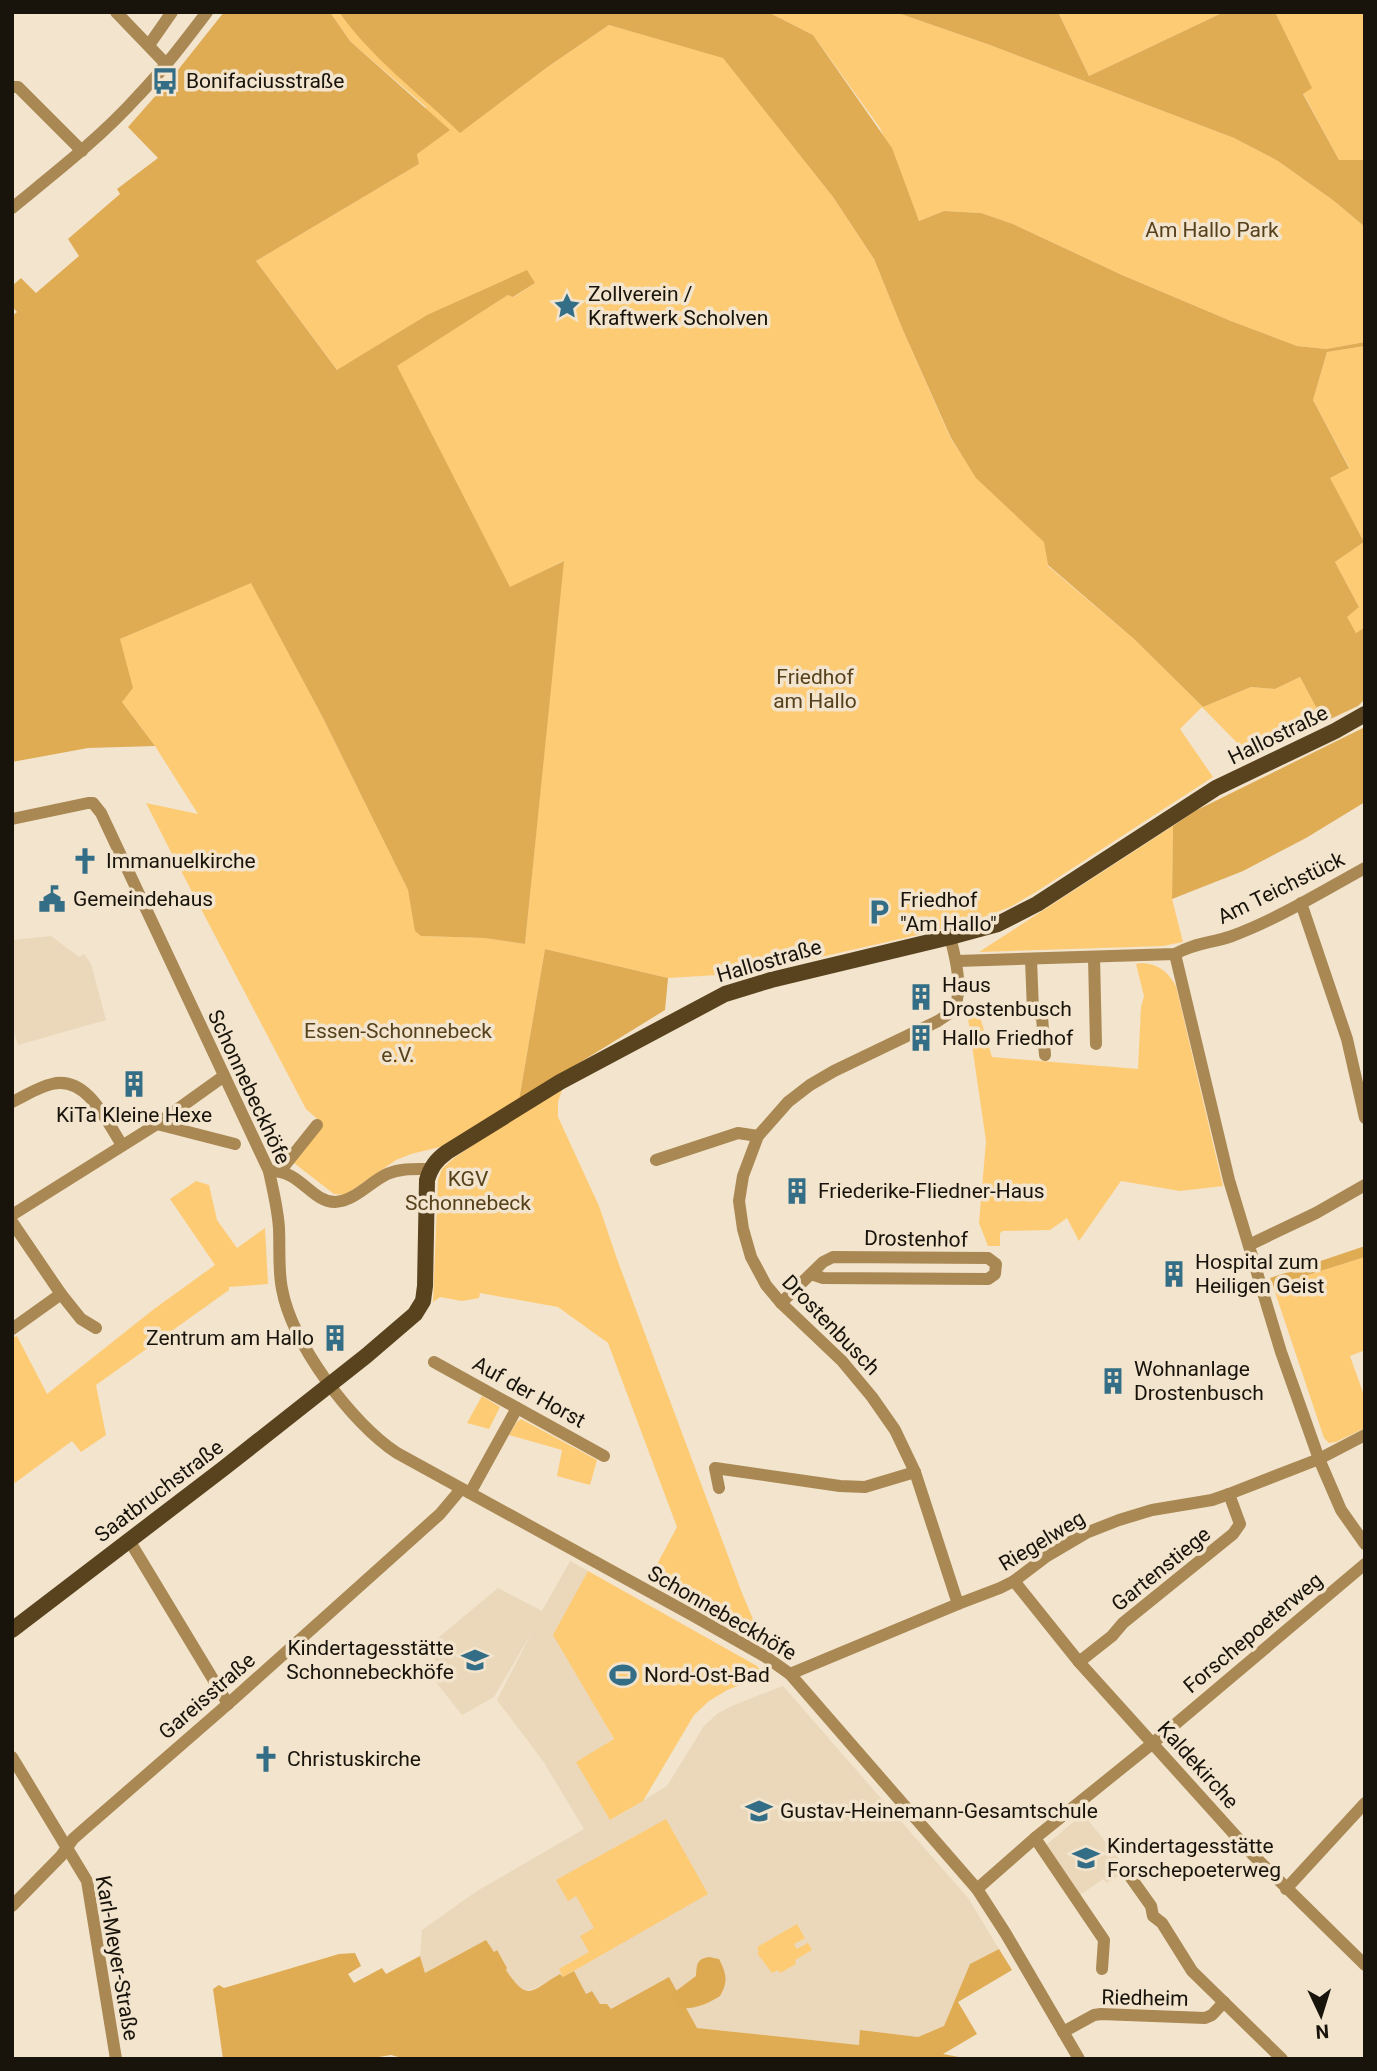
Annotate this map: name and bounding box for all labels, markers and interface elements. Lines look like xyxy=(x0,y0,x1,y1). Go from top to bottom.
bus stop icon: Bonifaciusstraße xyxy=(150,66,180,96)
place label: Bonifaciusstraße xyxy=(186,69,344,93)
park label: Am Hallo Park xyxy=(1145,218,1279,242)
place label: Zollverein / Kraftwerk Scholven xyxy=(588,282,768,330)
place icon: Zollverein / Kraftwerk Scholven xyxy=(552,291,582,321)
park label: Friedhof am Hallo xyxy=(773,665,857,713)
street label: Hallostraße xyxy=(1224,701,1332,769)
church icon: Immanuelkirche xyxy=(70,846,100,876)
street label: Am Teichstück xyxy=(1214,847,1349,929)
place label: Immanuelkirche xyxy=(106,849,256,873)
public building icon: Gemeindehaus xyxy=(37,884,67,914)
place label: Gemeindehaus xyxy=(73,887,213,911)
place label: Friedhof "Am Hallo" xyxy=(900,888,997,936)
parking icon: Friedhof "Am Hallo" xyxy=(864,897,894,927)
street label: Hallostraße xyxy=(714,935,824,987)
place label: Haus Drostenbusch xyxy=(942,973,1072,1021)
building icon: Haus Drostenbusch xyxy=(906,982,936,1012)
street label: Schonnebeckhöfe xyxy=(203,1006,295,1168)
park label: Essen-Schonnebeck e.V. xyxy=(304,1019,492,1067)
building icon: Hallo Friedhof xyxy=(906,1023,936,1053)
place label: Hallo Friedhof xyxy=(942,1026,1074,1050)
building icon: KiTa Kleine Hexe xyxy=(119,1069,149,1099)
place label: KiTa Kleine Hexe xyxy=(56,1103,212,1127)
park label: KGV Schonnebeck xyxy=(405,1167,531,1215)
building icon: Friederike-Fliedner-Haus xyxy=(782,1176,812,1206)
place label: Friederike-Fliedner-Haus xyxy=(818,1179,1045,1203)
street label: Drostenhof xyxy=(864,1226,969,1252)
place label: Hospital zum Heiligen Geist xyxy=(1195,1250,1325,1298)
building icon: Hospital zum Heiligen Geist xyxy=(1159,1259,1189,1289)
street label: Drostenbusch xyxy=(777,1270,885,1380)
building icon: Zentrum am Hallo xyxy=(320,1323,350,1353)
place label: Zentrum am Hallo xyxy=(146,1326,314,1350)
street label: Auf der Horst xyxy=(469,1351,589,1433)
place label: Wohnanlage Drostenbusch xyxy=(1134,1357,1264,1405)
building icon: Wohnanlage Drostenbusch xyxy=(1098,1366,1128,1396)
street label: Saatbruchstraße xyxy=(90,1435,228,1547)
street label: Riegelweg xyxy=(995,1506,1089,1576)
street label: Gartenstiege xyxy=(1107,1522,1215,1616)
street label: Schonnebeckhöfe xyxy=(643,1561,801,1665)
street label: Forschepoeterweg xyxy=(1179,1568,1327,1698)
place label: Kindertagesstätte Schonnebeckhöfe xyxy=(286,1636,454,1684)
school or university icon: Kindertagesstätte Schonnebeckhöfe xyxy=(460,1645,490,1675)
street label: Gareisstraße xyxy=(154,1648,260,1744)
sports icon: Nord-Ost-Bad xyxy=(608,1660,638,1690)
place label: Nord-Ost-Bad xyxy=(644,1663,770,1687)
street label: Kaldekirche xyxy=(1153,1716,1243,1814)
church icon: Christuskirche xyxy=(251,1744,281,1774)
place label: Christuskirche xyxy=(287,1747,421,1771)
school or university icon: Gustav-Heinemann-Gesamtschule xyxy=(744,1796,774,1826)
place label: Gustav-Heinemann-Gesamtschule xyxy=(780,1799,1098,1823)
place label: Kindertagesstätte Forschepoeterweg xyxy=(1107,1834,1281,1882)
school or university icon: Kindertagesstätte Forschepoeterweg xyxy=(1071,1843,1101,1873)
street label: Karl-Meyer-Straße xyxy=(91,1874,143,2042)
north arrow xyxy=(1286,1980,1356,2050)
street label: Riedheim xyxy=(1101,1985,1189,2011)
text: N xyxy=(1315,2020,1330,2043)

